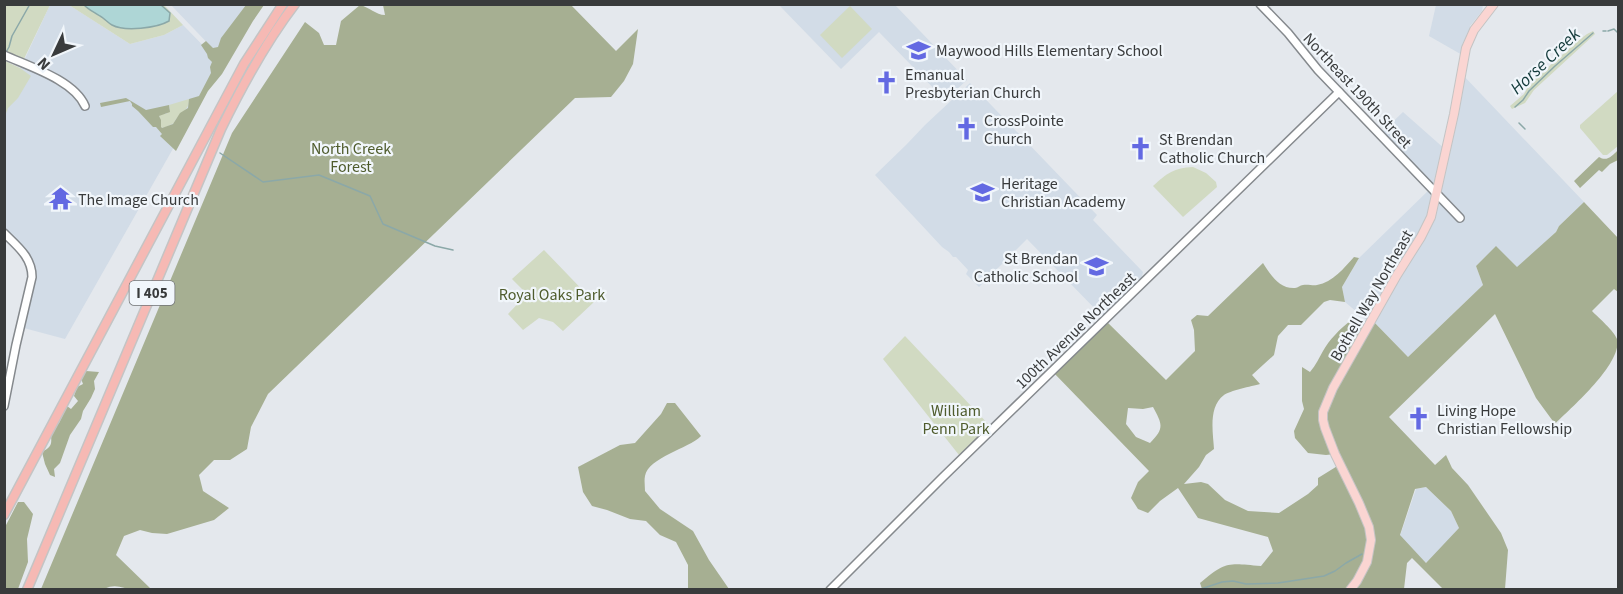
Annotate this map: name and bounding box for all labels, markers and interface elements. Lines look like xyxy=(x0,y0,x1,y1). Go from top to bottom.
water label: Horse Creek xyxy=(1505,22,1586,100)
north arrow xyxy=(24,24,84,84)
street label: Northeast 190th Street xyxy=(1298,28,1417,154)
school or university icon: Maywood Hills Elementary School xyxy=(905,37,931,63)
place label: Maywood Hills Elementary School xyxy=(936,40,1163,62)
text: N xyxy=(32,52,56,75)
place label: Emanual Presbyterian Church xyxy=(905,64,1041,104)
church icon: Emanual Presbyterian Church xyxy=(874,70,900,96)
place label: CrossPointe Church xyxy=(984,110,1064,150)
church icon: CrossPointe Church xyxy=(953,116,979,142)
place label: St Brendan Catholic Church xyxy=(1159,129,1265,169)
church icon: St Brendan Catholic Church xyxy=(1128,135,1154,161)
park label: North Creek Forest xyxy=(311,138,391,178)
place label: Heritage Christian Academy xyxy=(1001,173,1126,213)
school or university icon: Heritage Christian Academy xyxy=(970,179,996,205)
temple icon: The Image Church xyxy=(47,186,73,212)
place label: The Image Church xyxy=(78,189,199,211)
street label: Bothell Way Northeast xyxy=(1325,225,1419,365)
place label: St Brendan Catholic School xyxy=(974,248,1078,288)
school or university icon: St Brendan Catholic School xyxy=(1083,254,1109,280)
street label: 100th Avenue Northeast xyxy=(1011,267,1141,394)
road number: I 405 xyxy=(130,281,174,305)
park label: Royal Oaks Park xyxy=(499,284,605,306)
park label: William Penn Park xyxy=(922,400,990,440)
place label: Living Hope Christian Fellowship xyxy=(1437,400,1572,440)
church icon: Living Hope Christian Fellowship xyxy=(1406,406,1432,432)

